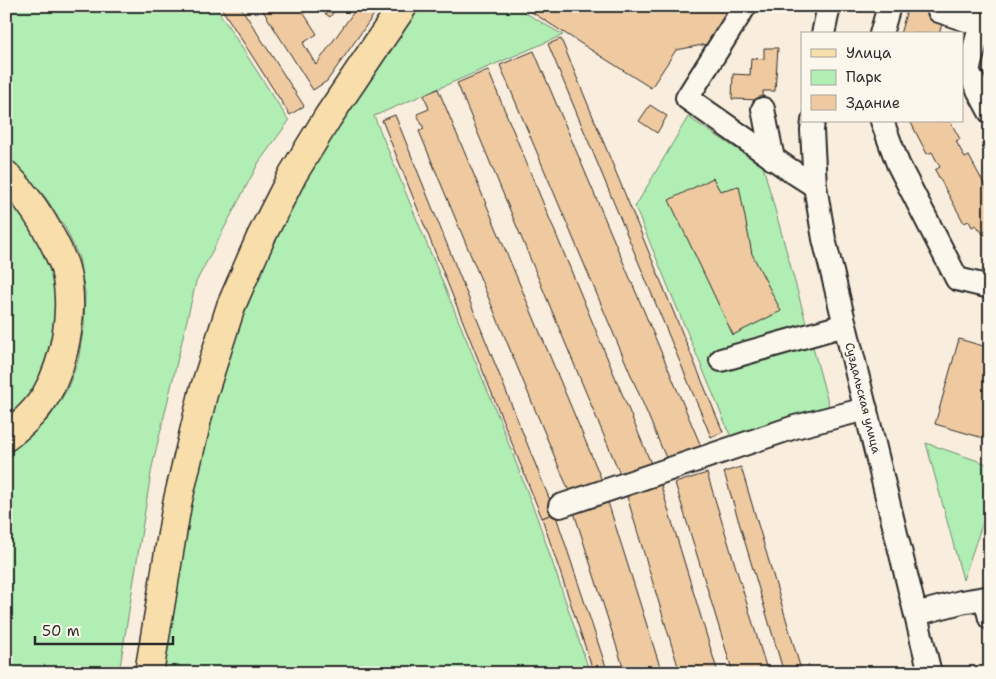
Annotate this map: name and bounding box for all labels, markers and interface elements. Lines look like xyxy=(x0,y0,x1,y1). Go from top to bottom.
legend xyxy=(801,32,964,122)
text: Улица xyxy=(846,43,892,63)
text: Парк xyxy=(846,67,882,87)
text: Здание xyxy=(846,93,900,113)
street label: Суздальская улица xyxy=(841,341,885,456)
scale bar xyxy=(35,614,172,646)
text: 50 m xyxy=(42,621,80,641)

